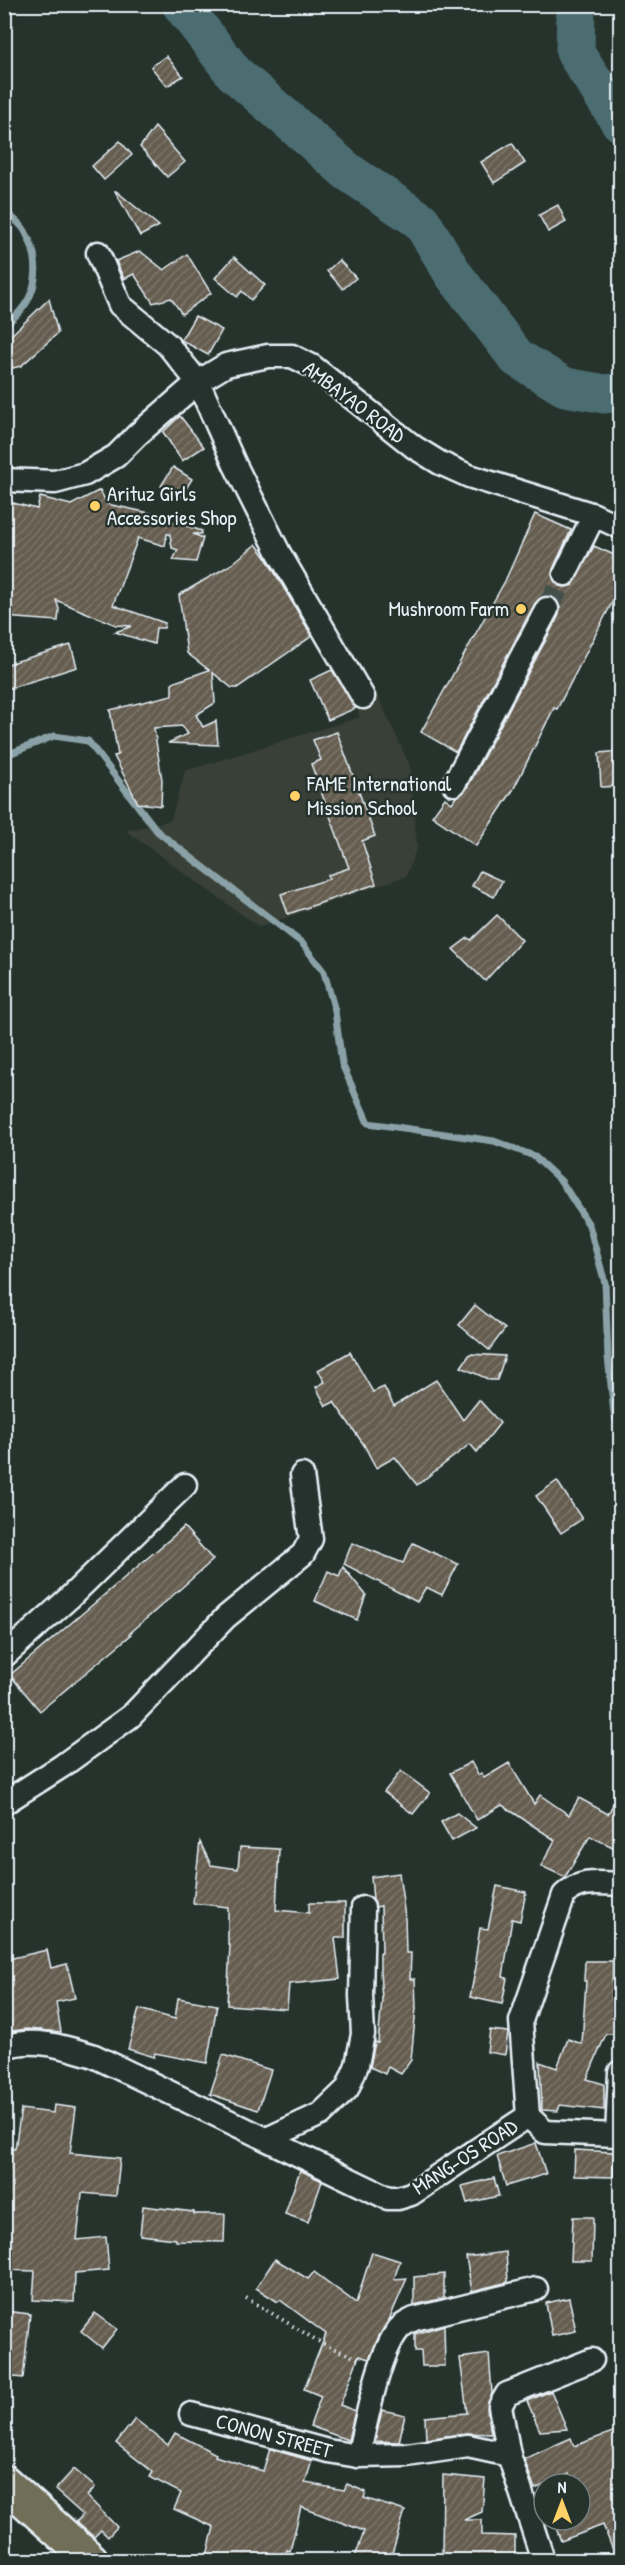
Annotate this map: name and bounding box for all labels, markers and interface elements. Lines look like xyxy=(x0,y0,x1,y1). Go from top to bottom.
street label: AMBAYAO ROAD xyxy=(297,354,411,450)
place label: Arituz Girls Accessories Shop xyxy=(107,479,237,532)
marker: Arituz Girls Accessories Shop xyxy=(88,499,102,513)
place label: Mushroom Farm xyxy=(389,594,509,623)
marker: Mushroom Farm xyxy=(514,602,528,616)
place label: FAME International Mission School xyxy=(306,769,452,822)
marker: FAME International Mission School xyxy=(288,789,302,803)
street label: MANG-OS ROAD xyxy=(406,2112,523,2201)
street label: CONON STREET xyxy=(213,2406,337,2465)
north arrow xyxy=(532,2472,592,2532)
text: N xyxy=(558,2476,567,2498)

